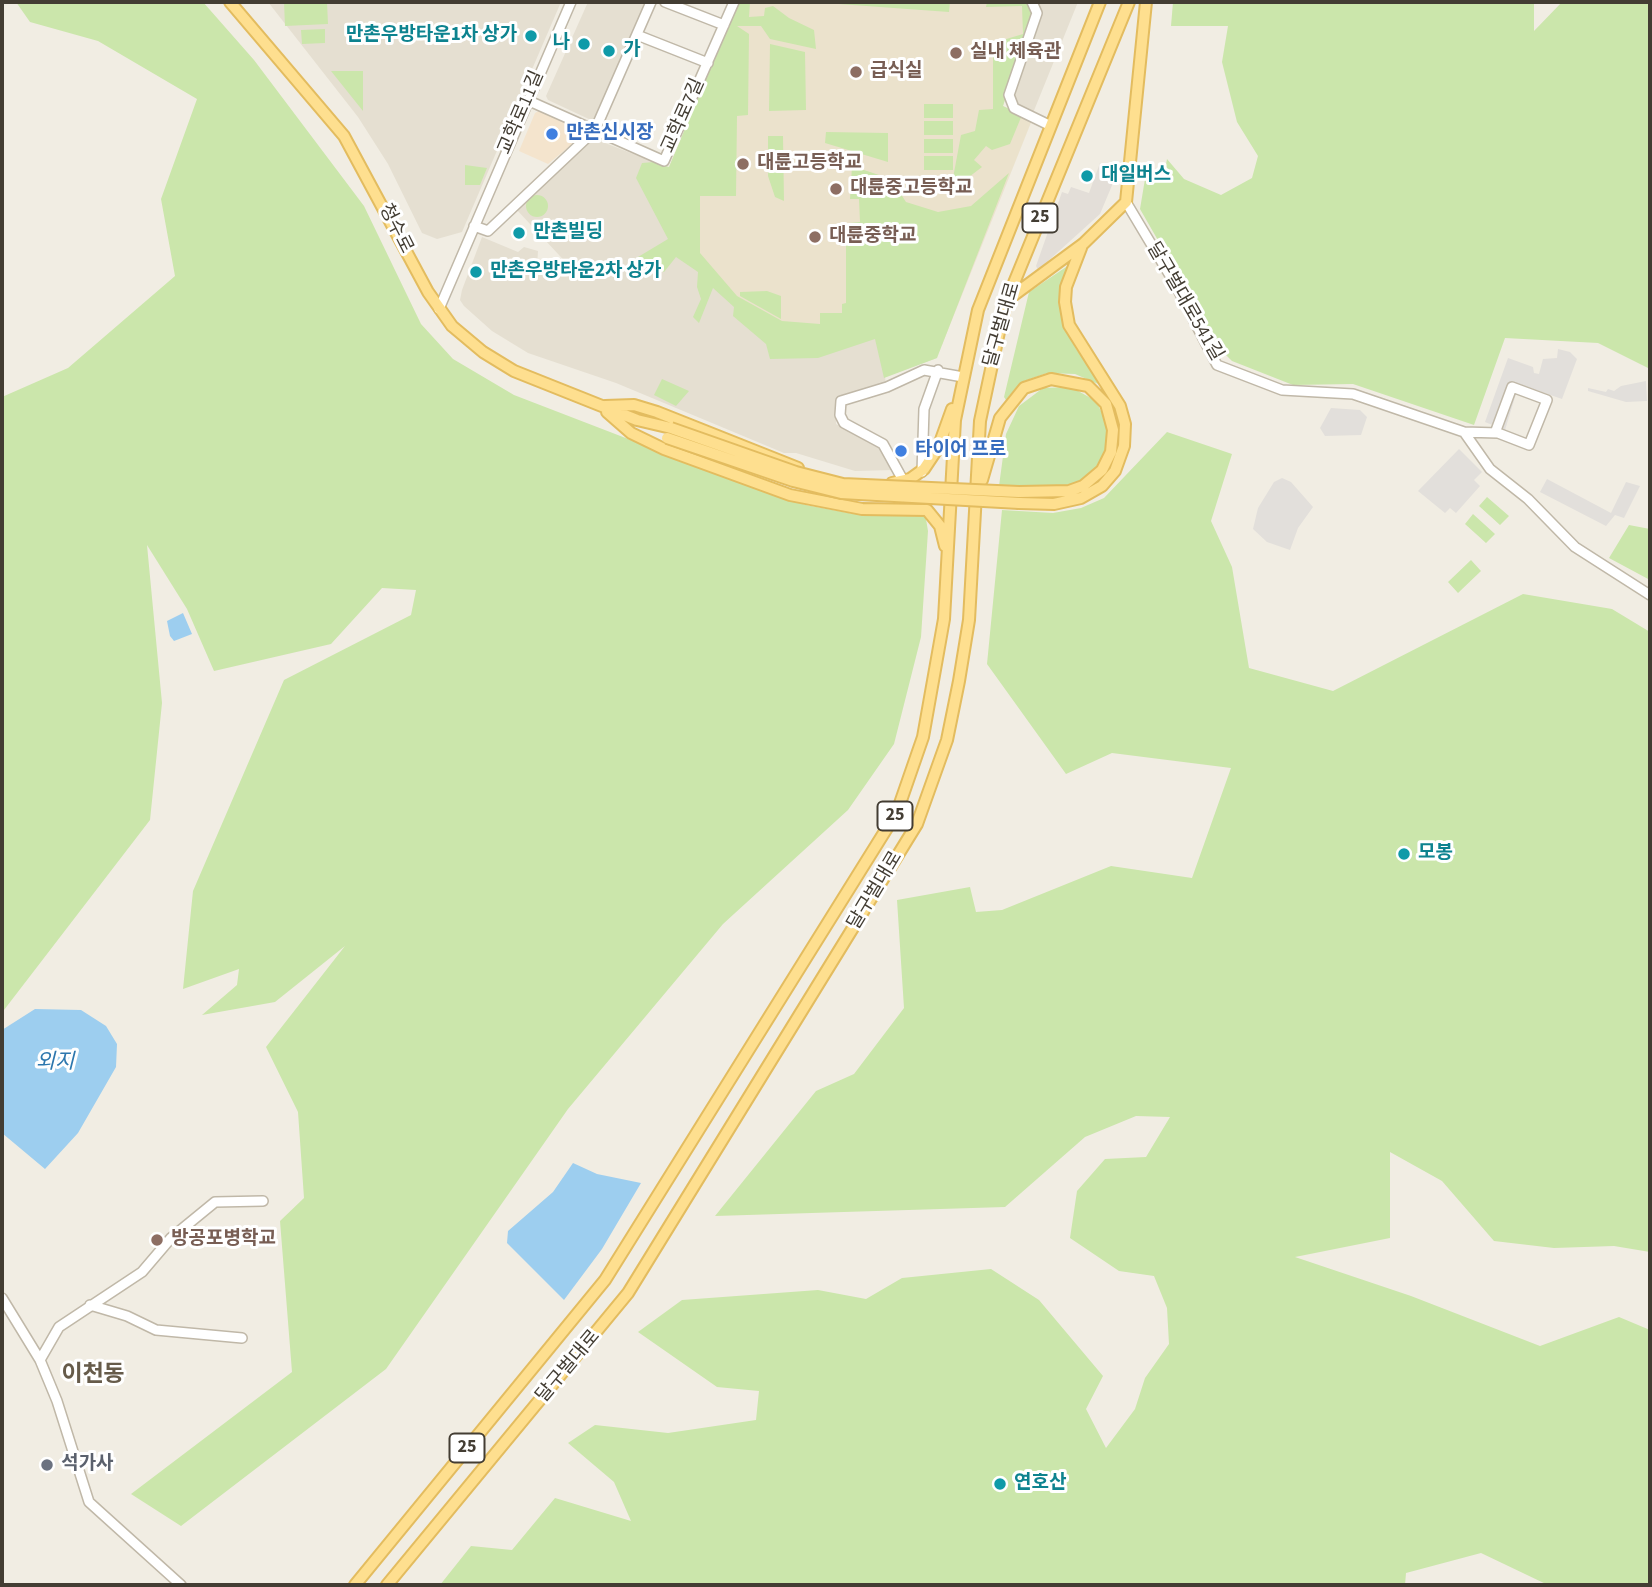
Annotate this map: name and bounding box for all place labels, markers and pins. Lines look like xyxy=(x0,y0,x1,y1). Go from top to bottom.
place label: 만촌우방타운1차 상가 xyxy=(346,25,517,47)
marker: 만촌우방타운1차 상가 xyxy=(523,28,539,44)
place label: 나 xyxy=(553,33,570,55)
marker: 나 xyxy=(576,36,592,52)
place label: 가 xyxy=(623,40,640,62)
place label: 실내 체육관 xyxy=(970,42,1061,64)
marker: 가 xyxy=(601,43,617,59)
marker: 실내 체육관 xyxy=(948,45,964,61)
place label: 급식실 xyxy=(870,61,922,83)
marker: 급식실 xyxy=(848,64,864,80)
place label: 만촌신시장 xyxy=(566,123,653,145)
marker: 만촌신시장 xyxy=(544,126,560,142)
place label: 대륜고등학교 xyxy=(757,153,862,175)
marker: 대륜고등학교 xyxy=(735,156,751,172)
place label: 대일버스 xyxy=(1101,165,1171,187)
marker: 대일버스 xyxy=(1079,168,1095,184)
place label: 대륜중고등학교 xyxy=(850,178,972,200)
marker: 대륜중고등학교 xyxy=(828,181,844,197)
place label: 만촌빌딩 xyxy=(533,222,603,244)
marker: 만촌빌딩 xyxy=(511,225,527,241)
place label: 대륜중학교 xyxy=(829,226,916,248)
marker: 대륜중학교 xyxy=(807,229,823,245)
place label: 만촌우방타운2차 상가 xyxy=(490,261,661,283)
marker: 만촌우방타운2차 상가 xyxy=(468,264,484,280)
place label: 타이어 프로 xyxy=(915,440,1006,462)
marker: 타이어 프로 xyxy=(893,443,909,459)
place label: 모봉 xyxy=(1418,843,1453,865)
marker: 모봉 xyxy=(1396,846,1412,862)
place label: 방공포병학교 xyxy=(171,1229,276,1251)
marker: 방공포병학교 xyxy=(149,1232,165,1248)
place label: 석가사 xyxy=(61,1454,113,1476)
marker: 석가사 xyxy=(39,1457,55,1473)
place label: 연호산 xyxy=(1014,1473,1066,1495)
marker: 연호산 xyxy=(992,1476,1008,1492)

